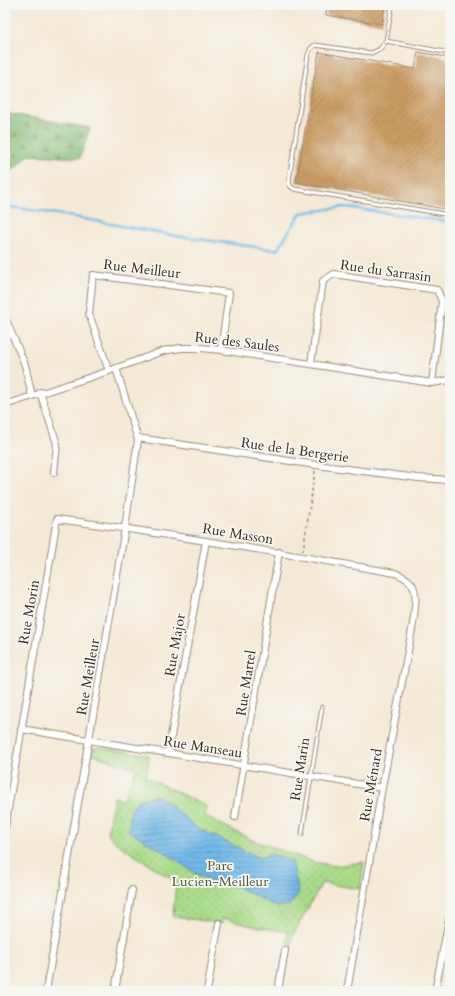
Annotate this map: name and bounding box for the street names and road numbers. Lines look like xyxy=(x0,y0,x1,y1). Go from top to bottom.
street label: Rue Meilleur xyxy=(102,255,182,283)
street label: Rue du Sarrasin xyxy=(339,255,433,287)
street label: Rue des Saules xyxy=(194,327,281,357)
street label: Rue de la Bergerie xyxy=(240,433,350,467)
street label: Rue Masson xyxy=(201,519,275,549)
street label: Rue Morin xyxy=(14,578,44,646)
street label: Rue Major xyxy=(160,611,190,678)
street label: Rue Meilleur xyxy=(72,636,104,717)
street label: Rue Martel xyxy=(231,648,261,717)
street label: Rue Manseau xyxy=(162,731,244,763)
street label: Rue Marin xyxy=(286,736,314,802)
street label: Rue Ménard xyxy=(355,747,387,823)

